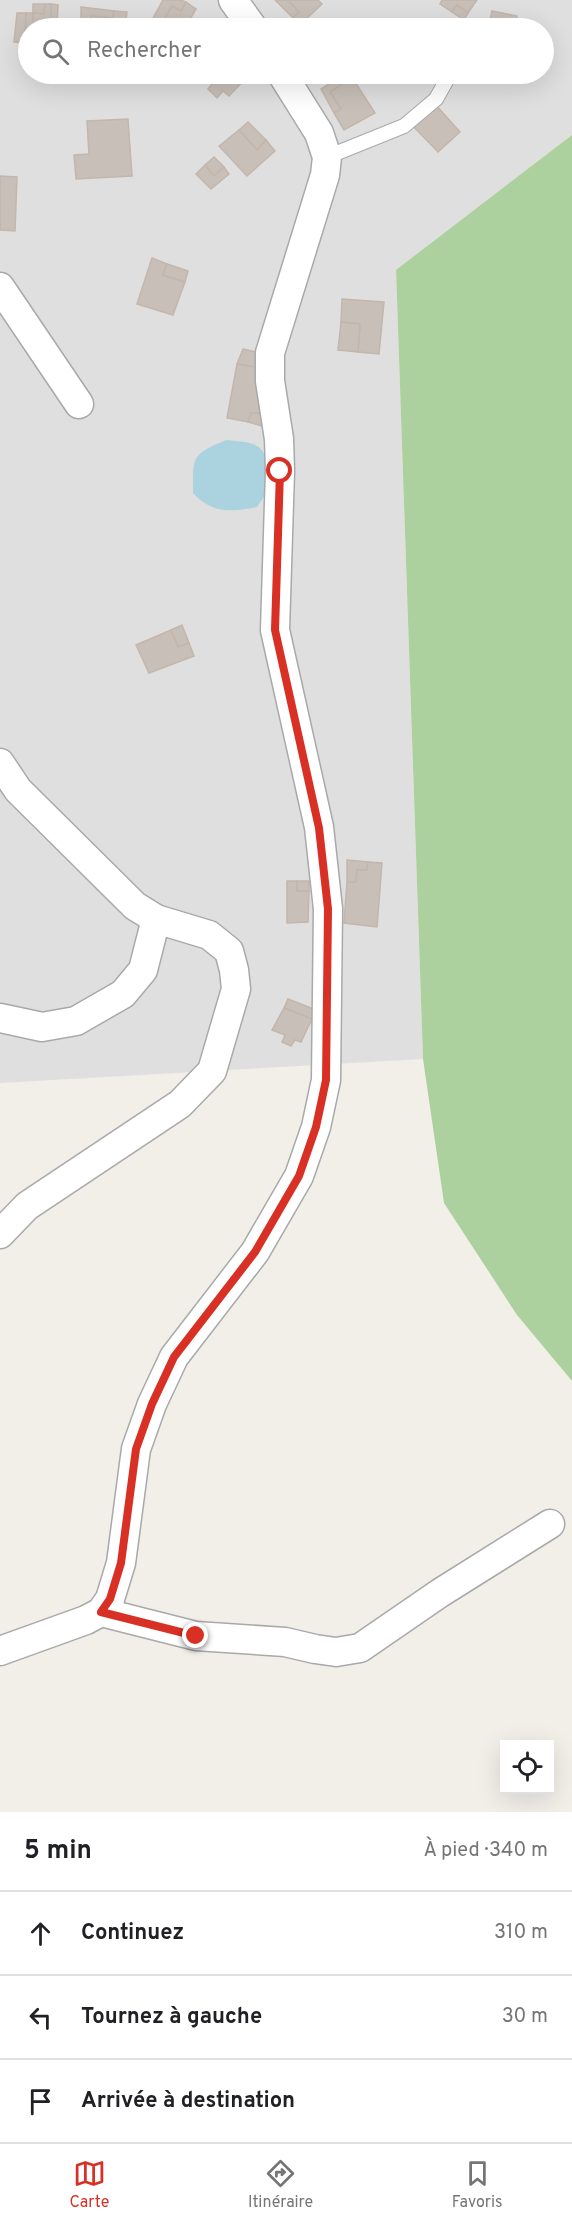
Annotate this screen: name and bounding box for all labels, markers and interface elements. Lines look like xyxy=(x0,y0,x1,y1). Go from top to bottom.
search box xyxy=(18,18,554,84)
icon: search xyxy=(39,35,72,68)
text: Rechercher xyxy=(87,38,201,65)
route start xyxy=(266,457,292,483)
route end xyxy=(182,1622,208,1648)
map controls xyxy=(500,1740,554,1794)
button: locate xyxy=(500,1740,554,1794)
text: 5 min xyxy=(24,1835,92,1868)
text: À pied · 340 m xyxy=(423,1838,548,1864)
icon: ahead xyxy=(24,1917,57,1950)
text: Continuez xyxy=(81,1920,184,1947)
text: 310 m xyxy=(494,1920,548,1946)
icon: left xyxy=(24,2001,57,2034)
text: Tournez à gauche xyxy=(81,2004,262,2031)
text: 30 m xyxy=(502,2004,548,2030)
icon: arrive xyxy=(24,2085,57,2118)
text: Arrivée à destination xyxy=(81,2088,295,2115)
tab: Carte xyxy=(69,2157,109,2213)
tab: Itinéraire xyxy=(248,2157,313,2213)
tab: Favoris xyxy=(452,2157,503,2213)

